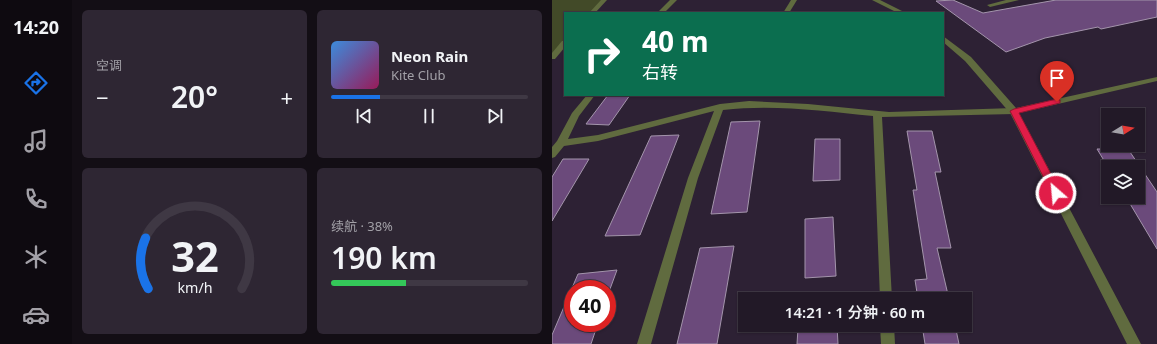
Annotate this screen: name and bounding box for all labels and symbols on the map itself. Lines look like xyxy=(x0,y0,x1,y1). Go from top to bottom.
pin xyxy=(1040,61,1074,102)
north arrow xyxy=(1101,108,1145,152)
position arrow xyxy=(1035,172,1077,214)
speed limit sign: 40 xyxy=(564,280,616,332)

